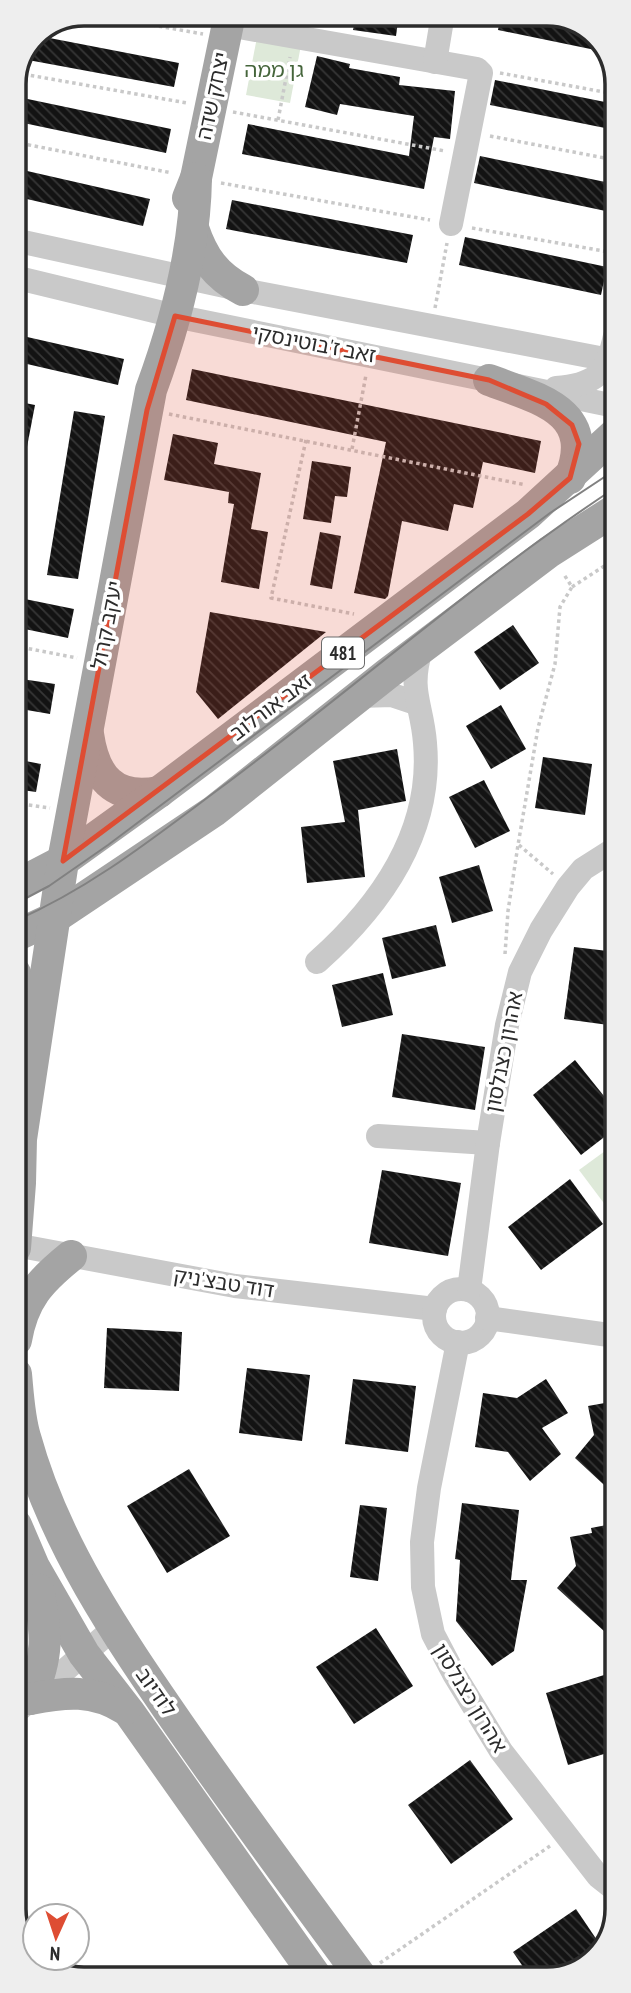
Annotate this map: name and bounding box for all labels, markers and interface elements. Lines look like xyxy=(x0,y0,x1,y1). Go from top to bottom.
street label: יצחק שדה xyxy=(190,50,235,142)
park label: גן ממה xyxy=(244,56,304,83)
street label: זאב ז'בוטינסקי xyxy=(250,318,378,369)
street label: יעקב קרול xyxy=(85,578,128,672)
road number: 481 xyxy=(322,638,364,668)
street label: זאב אורלוב xyxy=(224,667,317,746)
street label: אהרון כצנלסון xyxy=(479,989,528,1115)
street label: דוד טבצ'ניק xyxy=(172,1261,276,1304)
street label: אהרון כצנלסון xyxy=(427,1638,514,1757)
street label: לודיוב xyxy=(130,1662,183,1721)
north arrow xyxy=(21,1902,91,1972)
text: N xyxy=(49,1942,61,1966)

